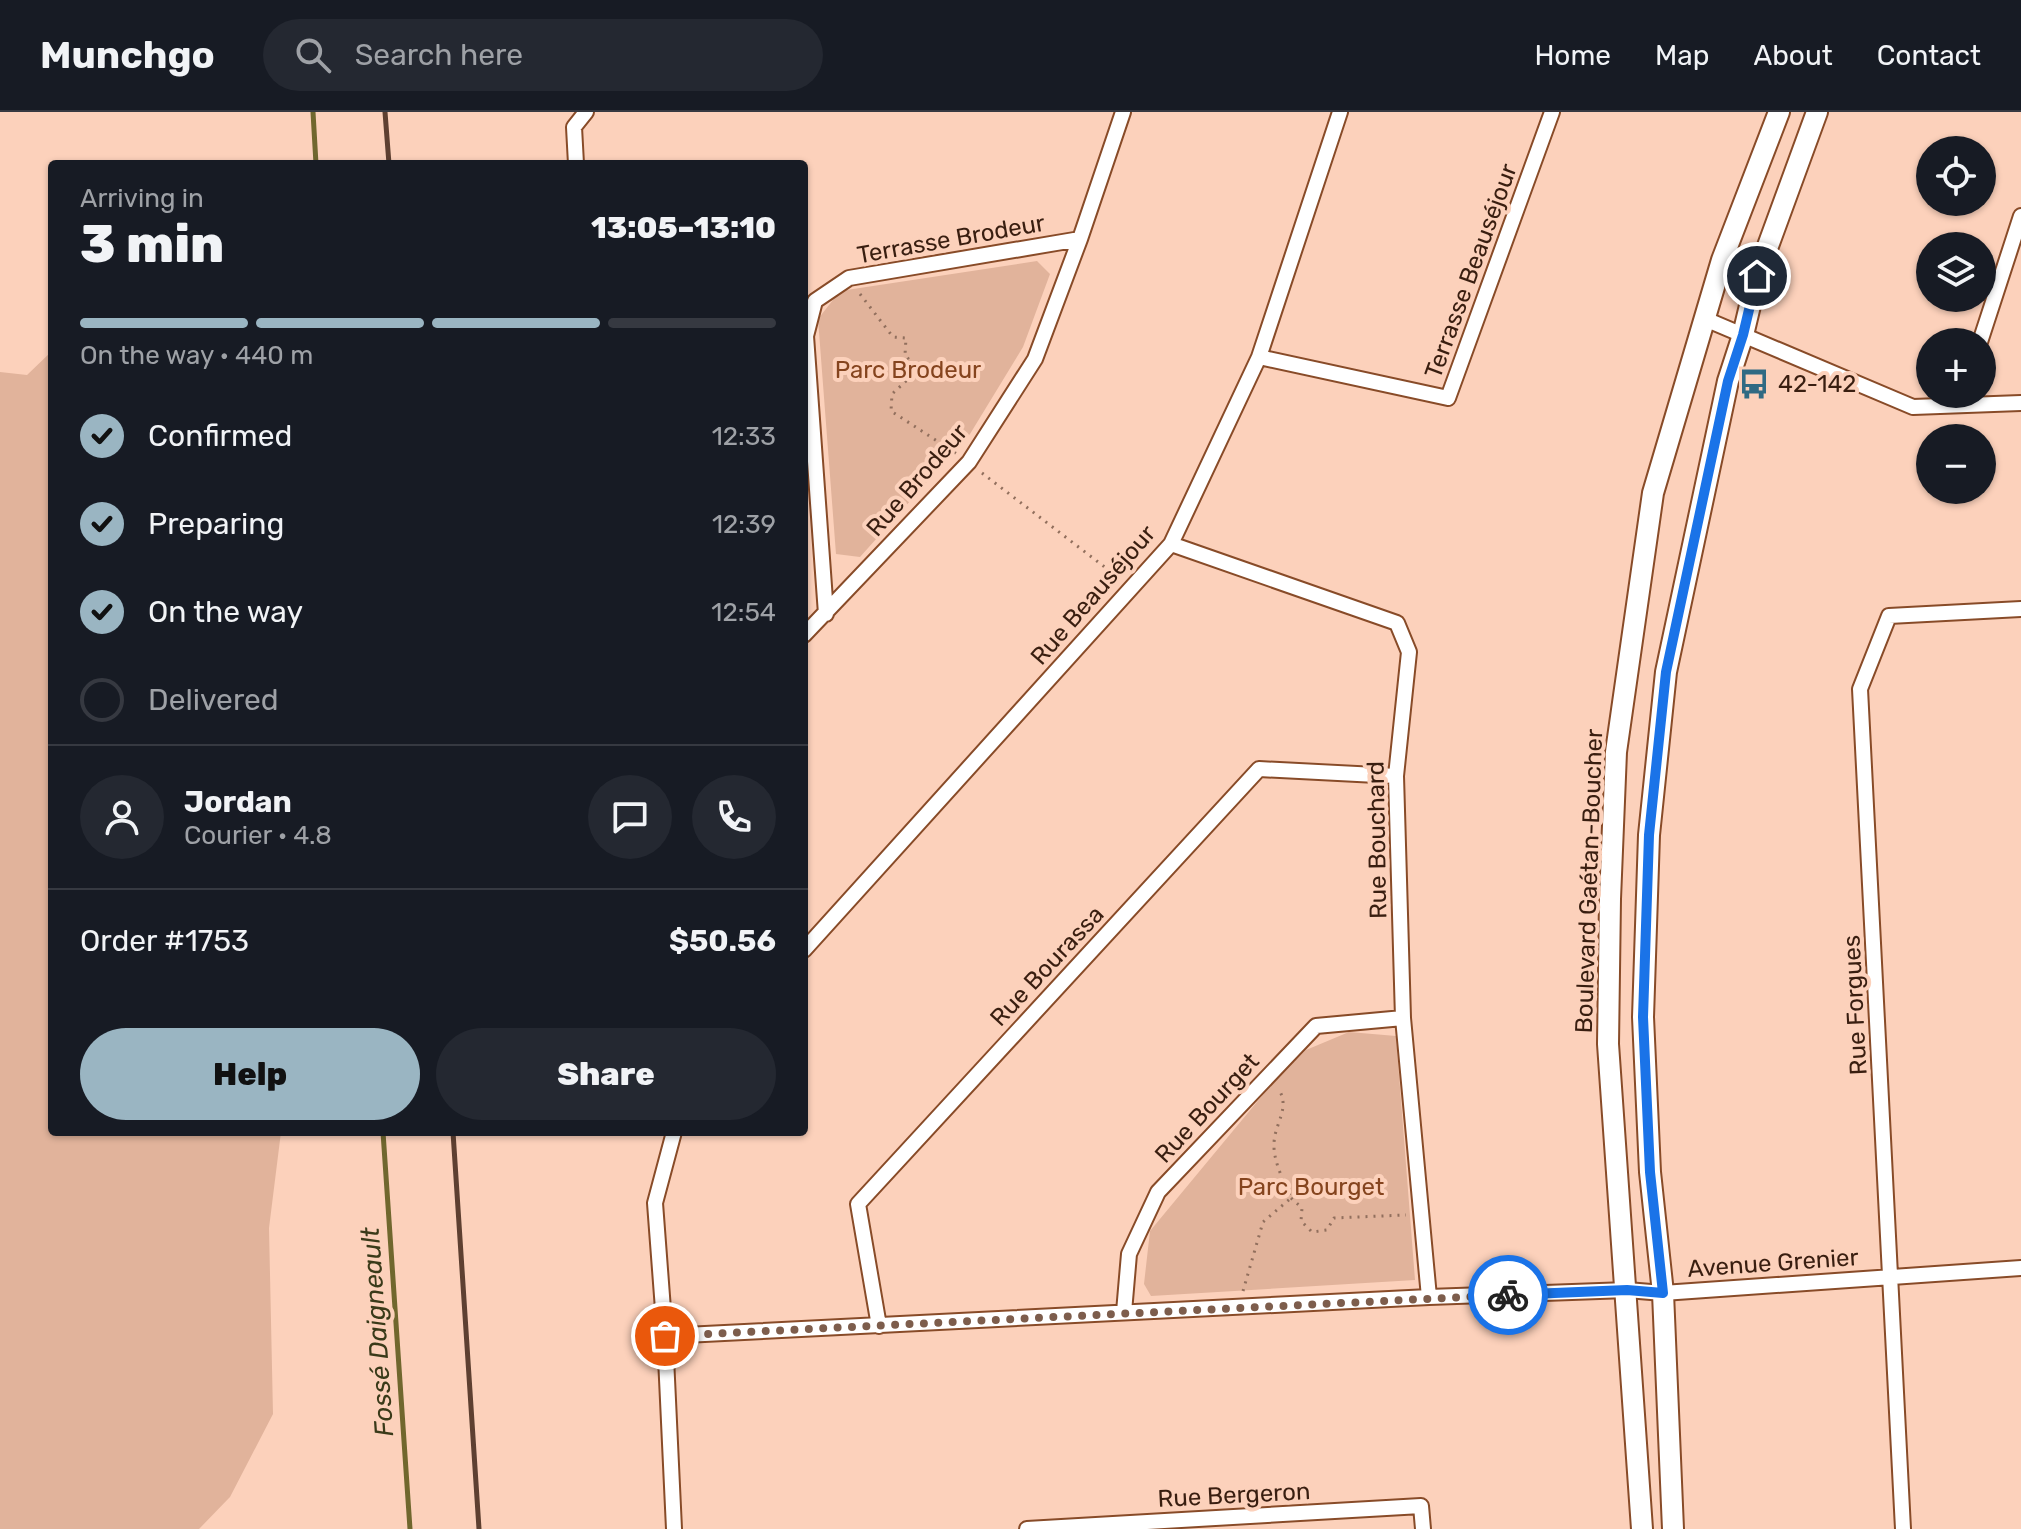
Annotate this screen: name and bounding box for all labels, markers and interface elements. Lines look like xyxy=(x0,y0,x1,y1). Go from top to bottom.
search box xyxy=(263,19,823,91)
text: Munchgo xyxy=(40,32,215,78)
icon: search xyxy=(291,33,335,77)
text: Search here xyxy=(355,37,523,73)
text: Home xyxy=(1534,39,1611,72)
text: Map xyxy=(1655,39,1709,72)
text: About xyxy=(1753,39,1833,72)
text: Contact xyxy=(1877,39,1981,72)
map controls xyxy=(1916,136,1996,504)
button: locate xyxy=(1916,136,1996,216)
street label: Terrasse Beauséjour xyxy=(1419,160,1523,382)
text: Arriving in xyxy=(80,183,204,214)
street label: Terrasse Brodeur xyxy=(855,209,1047,269)
text: 13:05–13:10 xyxy=(591,210,776,246)
text: 3 min xyxy=(80,213,224,275)
button: layers xyxy=(1916,232,1996,312)
pin xyxy=(1723,242,1791,310)
icon: home xyxy=(1735,254,1779,298)
button: + xyxy=(1916,328,1996,408)
text: On the way · 440 m xyxy=(80,340,313,371)
park label: Parc Brodeur xyxy=(835,356,981,384)
bus stop icon: 42-142 xyxy=(1737,367,1771,401)
place label: 42-142 xyxy=(1778,370,1856,398)
icon: check xyxy=(80,414,124,458)
text: Confirmed xyxy=(148,418,292,454)
street label: Rue Brodeur xyxy=(861,418,973,542)
text: 12:33 xyxy=(712,421,776,452)
button: − xyxy=(1916,424,1996,504)
icon: check xyxy=(80,502,124,546)
text: Preparing xyxy=(148,506,284,542)
text: 12:39 xyxy=(712,509,776,540)
street label: Rue Beauséjour xyxy=(1025,519,1161,671)
icon: check xyxy=(80,590,124,634)
text: On the way xyxy=(148,594,303,630)
text: 12:54 xyxy=(711,597,776,628)
text: Delivered xyxy=(148,682,279,718)
street label: Boulevard Gaétan-Boucher xyxy=(1570,728,1608,1034)
street label: Rue Bouchard xyxy=(1362,761,1392,919)
button: person xyxy=(80,775,164,859)
button: chat xyxy=(588,775,672,859)
button: phone xyxy=(692,775,776,859)
text: Jordan xyxy=(184,784,292,820)
text: Courier · 4.8 xyxy=(184,820,332,851)
street label: Rue Bourassa xyxy=(984,900,1110,1032)
text: Order #1753 xyxy=(80,923,249,959)
text: $50.56 xyxy=(669,923,776,959)
street label: Rue Forgues xyxy=(1837,934,1873,1076)
button: Help xyxy=(80,1028,420,1120)
button: Share xyxy=(436,1028,776,1120)
street label: Rue Bourget xyxy=(1149,1047,1265,1169)
park label: Parc Bourget xyxy=(1238,1173,1384,1201)
water label: Fossé Daigneault xyxy=(355,1225,400,1438)
street label: Avenue Grenier xyxy=(1686,1243,1860,1283)
courier xyxy=(1468,1255,1548,1335)
icon: bike xyxy=(1486,1273,1530,1317)
pin xyxy=(631,1302,699,1370)
icon: bag xyxy=(643,1314,687,1358)
street label: Rue Bergeron xyxy=(1157,1477,1311,1513)

